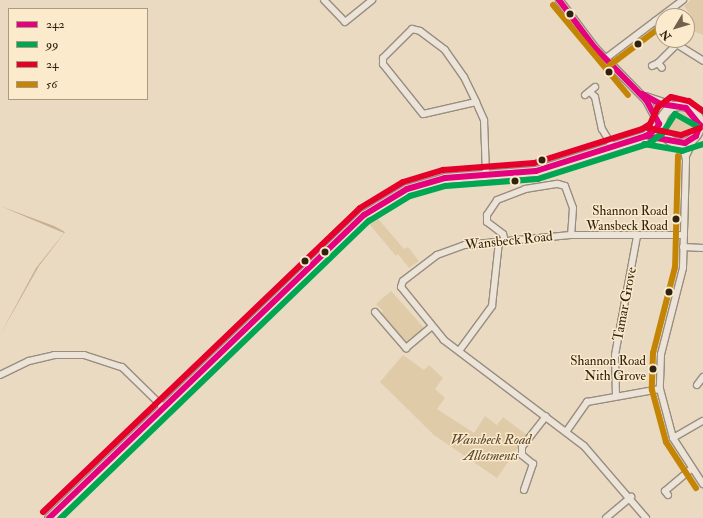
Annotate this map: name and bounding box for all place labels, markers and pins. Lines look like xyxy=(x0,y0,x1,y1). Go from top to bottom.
unlabelled marker xyxy=(565,9,575,19)
unlabelled marker xyxy=(633,39,643,49)
unlabelled marker xyxy=(604,67,614,77)
unlabelled marker xyxy=(537,155,547,165)
unlabelled marker xyxy=(510,176,520,186)
place label: Shannon Road Wansbeck Road xyxy=(586,204,668,235)
marker: Shannon Road Wansbeck Road xyxy=(671,214,681,224)
unlabelled marker xyxy=(320,247,330,257)
unlabelled marker xyxy=(300,256,310,266)
unlabelled marker xyxy=(664,287,674,297)
place label: Shannon Road Nith Grove xyxy=(570,354,646,385)
marker: Shannon Road Nith Grove xyxy=(648,364,658,374)

